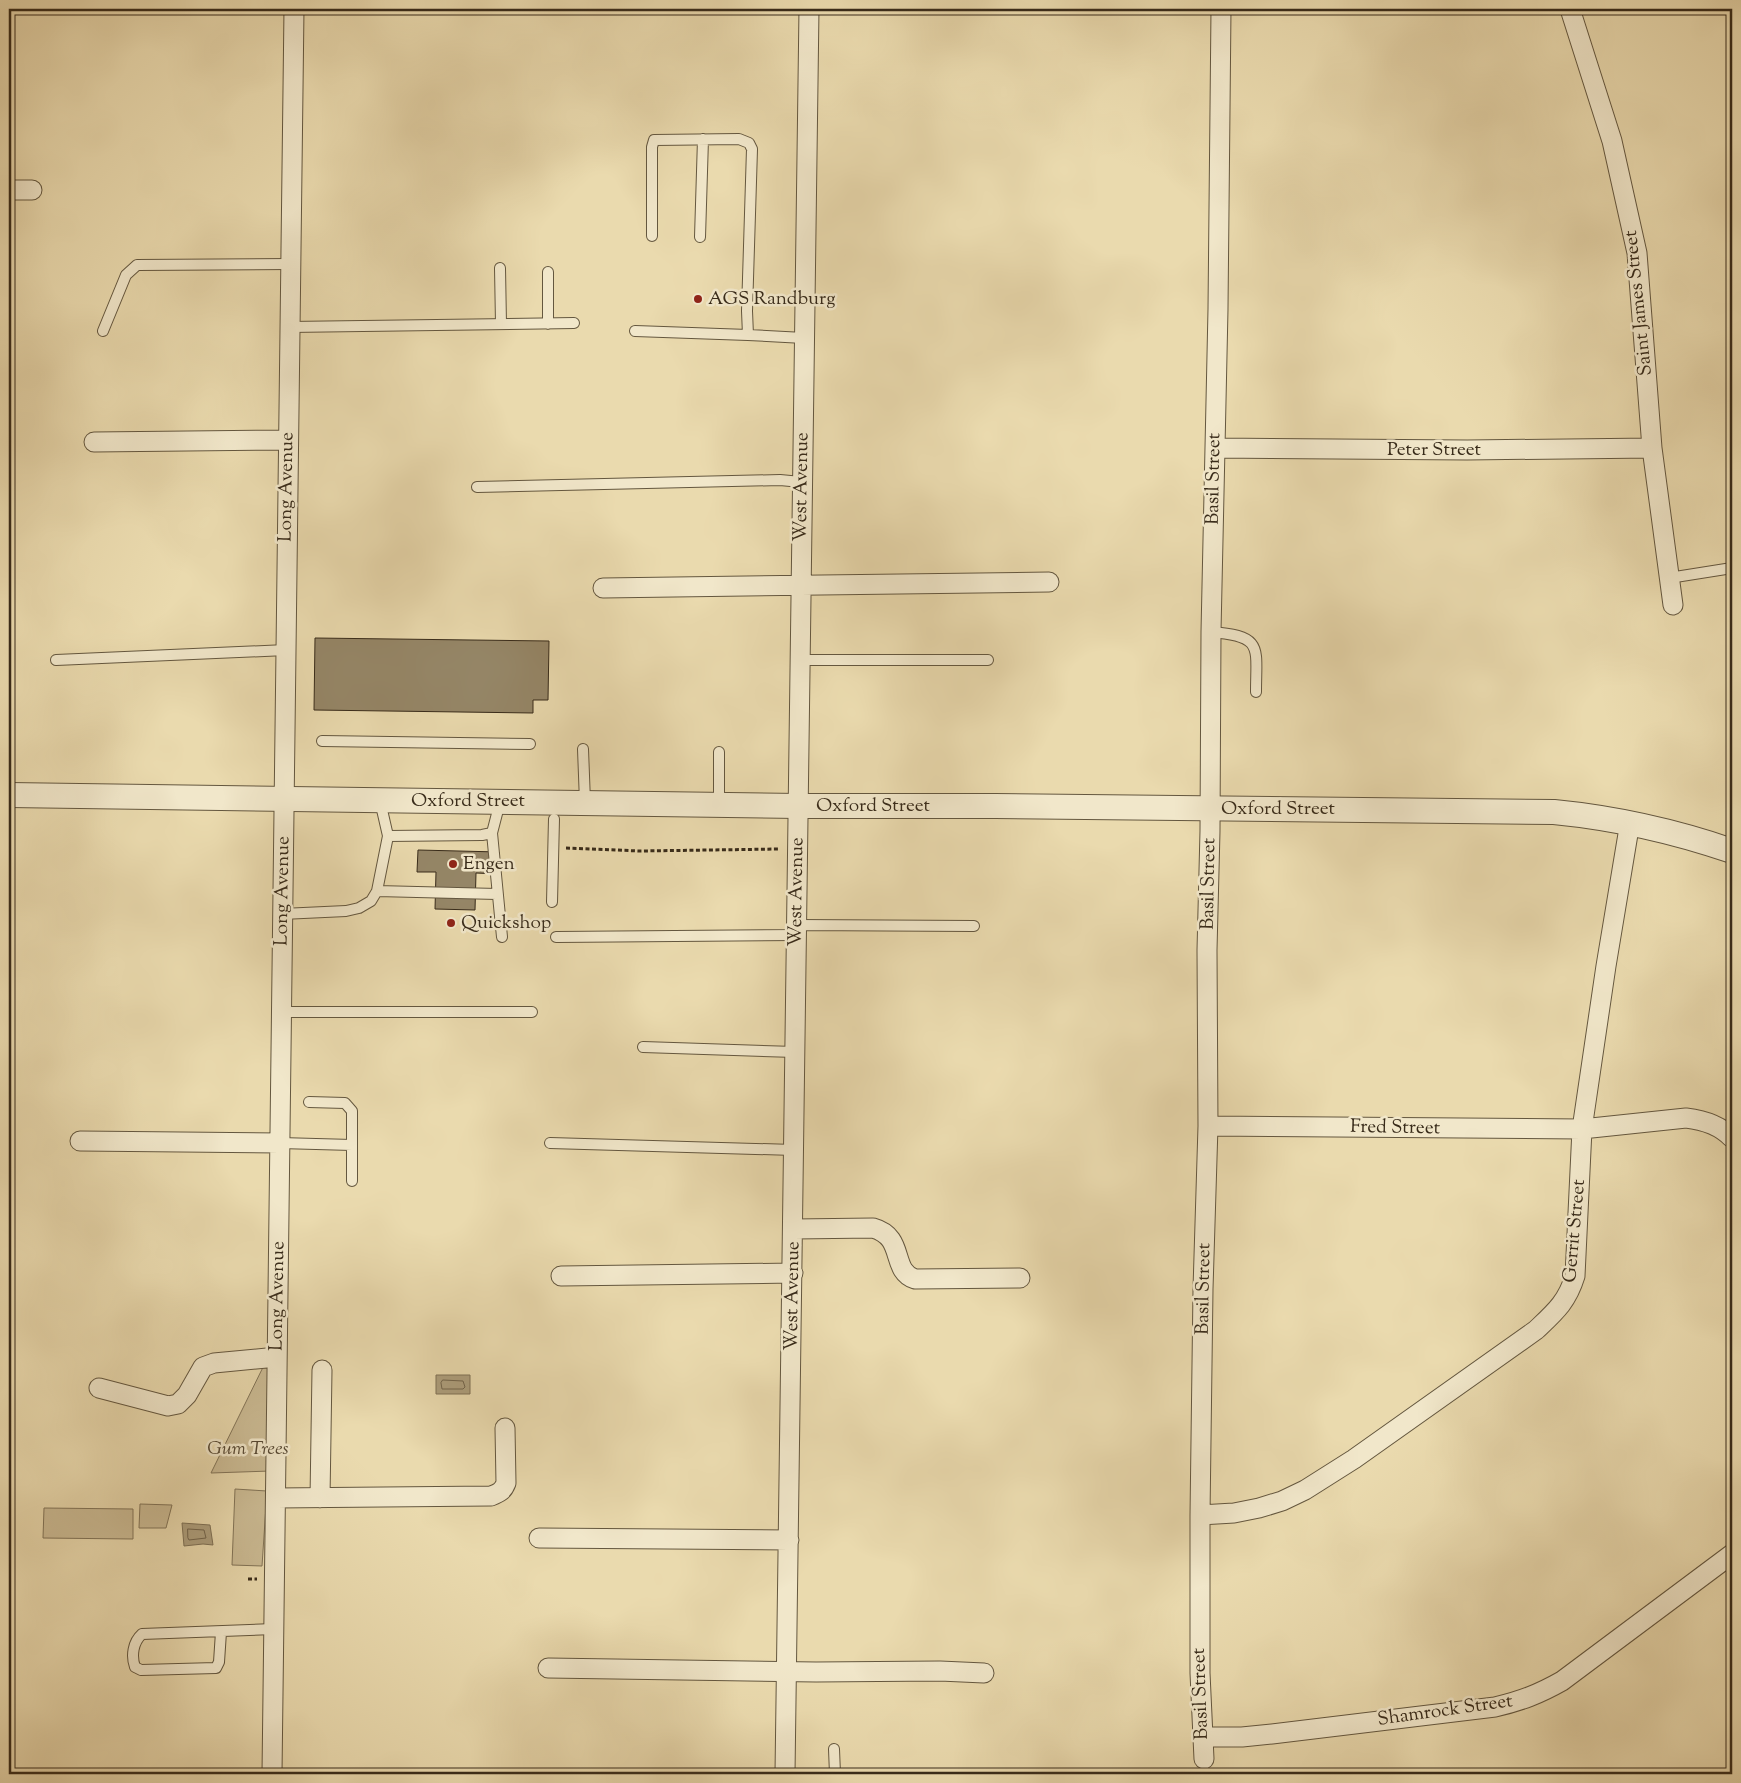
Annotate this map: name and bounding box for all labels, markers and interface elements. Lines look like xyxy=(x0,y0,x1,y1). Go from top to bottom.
street label: Saint James Street xyxy=(1618,228,1660,377)
place label: AGS Randburg xyxy=(708,286,835,313)
marker: AGS Randburg xyxy=(692,293,704,305)
street label: Long Avenue xyxy=(273,432,301,542)
street label: West Avenue xyxy=(788,432,816,542)
street label: Basil Street xyxy=(1200,432,1228,525)
street label: Peter Street xyxy=(1387,437,1482,464)
street label: Oxford Street xyxy=(411,788,526,815)
street label: Oxford Street xyxy=(816,793,931,820)
street label: Oxford Street xyxy=(1221,796,1336,823)
street label: Long Avenue xyxy=(269,836,297,946)
street label: West Avenue xyxy=(783,837,811,947)
street label: Basil Street xyxy=(1195,837,1223,930)
place label: Engen xyxy=(463,851,515,878)
marker: Engen xyxy=(447,858,459,870)
place label: Quickshop xyxy=(461,910,551,937)
marker: Quickshop xyxy=(445,917,457,929)
street label: Fred Street xyxy=(1350,1114,1441,1142)
street label: Gerrit Street xyxy=(1557,1178,1593,1284)
street label: Long Avenue xyxy=(264,1241,292,1351)
street label: West Avenue xyxy=(779,1241,807,1351)
street label: Basil Street xyxy=(1190,1242,1218,1335)
park label: Gum Trees xyxy=(207,1436,289,1463)
street label: Basil Street xyxy=(1186,1647,1216,1740)
street label: Shamrock Street xyxy=(1376,1688,1515,1734)

